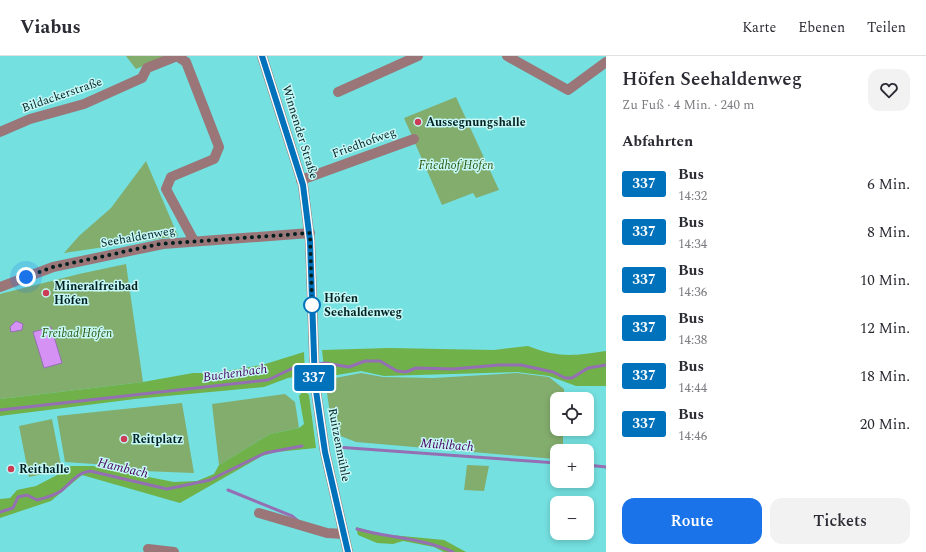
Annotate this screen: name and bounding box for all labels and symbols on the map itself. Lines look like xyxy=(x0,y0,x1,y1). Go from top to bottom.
street label: Bildackerstraße xyxy=(19,72,105,118)
street label: Winnender Straße xyxy=(277,83,323,181)
place label: Aussegnungshalle xyxy=(426,113,526,132)
marker: Aussegnungshalle xyxy=(413,117,423,127)
street label: Friedhofweg xyxy=(329,123,399,163)
park label: Friedhof Höfen xyxy=(418,156,494,175)
street label: Seehaldenweg xyxy=(99,221,177,253)
your location xyxy=(16,267,36,287)
place label: Mineralfreibad Höfen xyxy=(54,277,138,310)
marker: Mineralfreibad Höfen xyxy=(41,288,51,298)
place label: Höfen Seehaldenweg xyxy=(324,289,402,322)
marker: Höfen Seehaldenweg xyxy=(303,296,321,314)
park label: Freibad Höfen xyxy=(42,324,113,343)
water label: Buchenbach xyxy=(202,359,269,387)
line badge: 337 xyxy=(291,365,337,391)
street label: Ruitzenmühle xyxy=(323,407,355,484)
place label: Reitplatz xyxy=(132,430,183,449)
water label: Mühlbach xyxy=(420,433,475,457)
marker: Reitplatz xyxy=(119,434,129,444)
water label: Hambach xyxy=(96,452,151,484)
place label: Reithalle xyxy=(19,460,70,479)
marker: Reithalle xyxy=(6,464,16,474)

